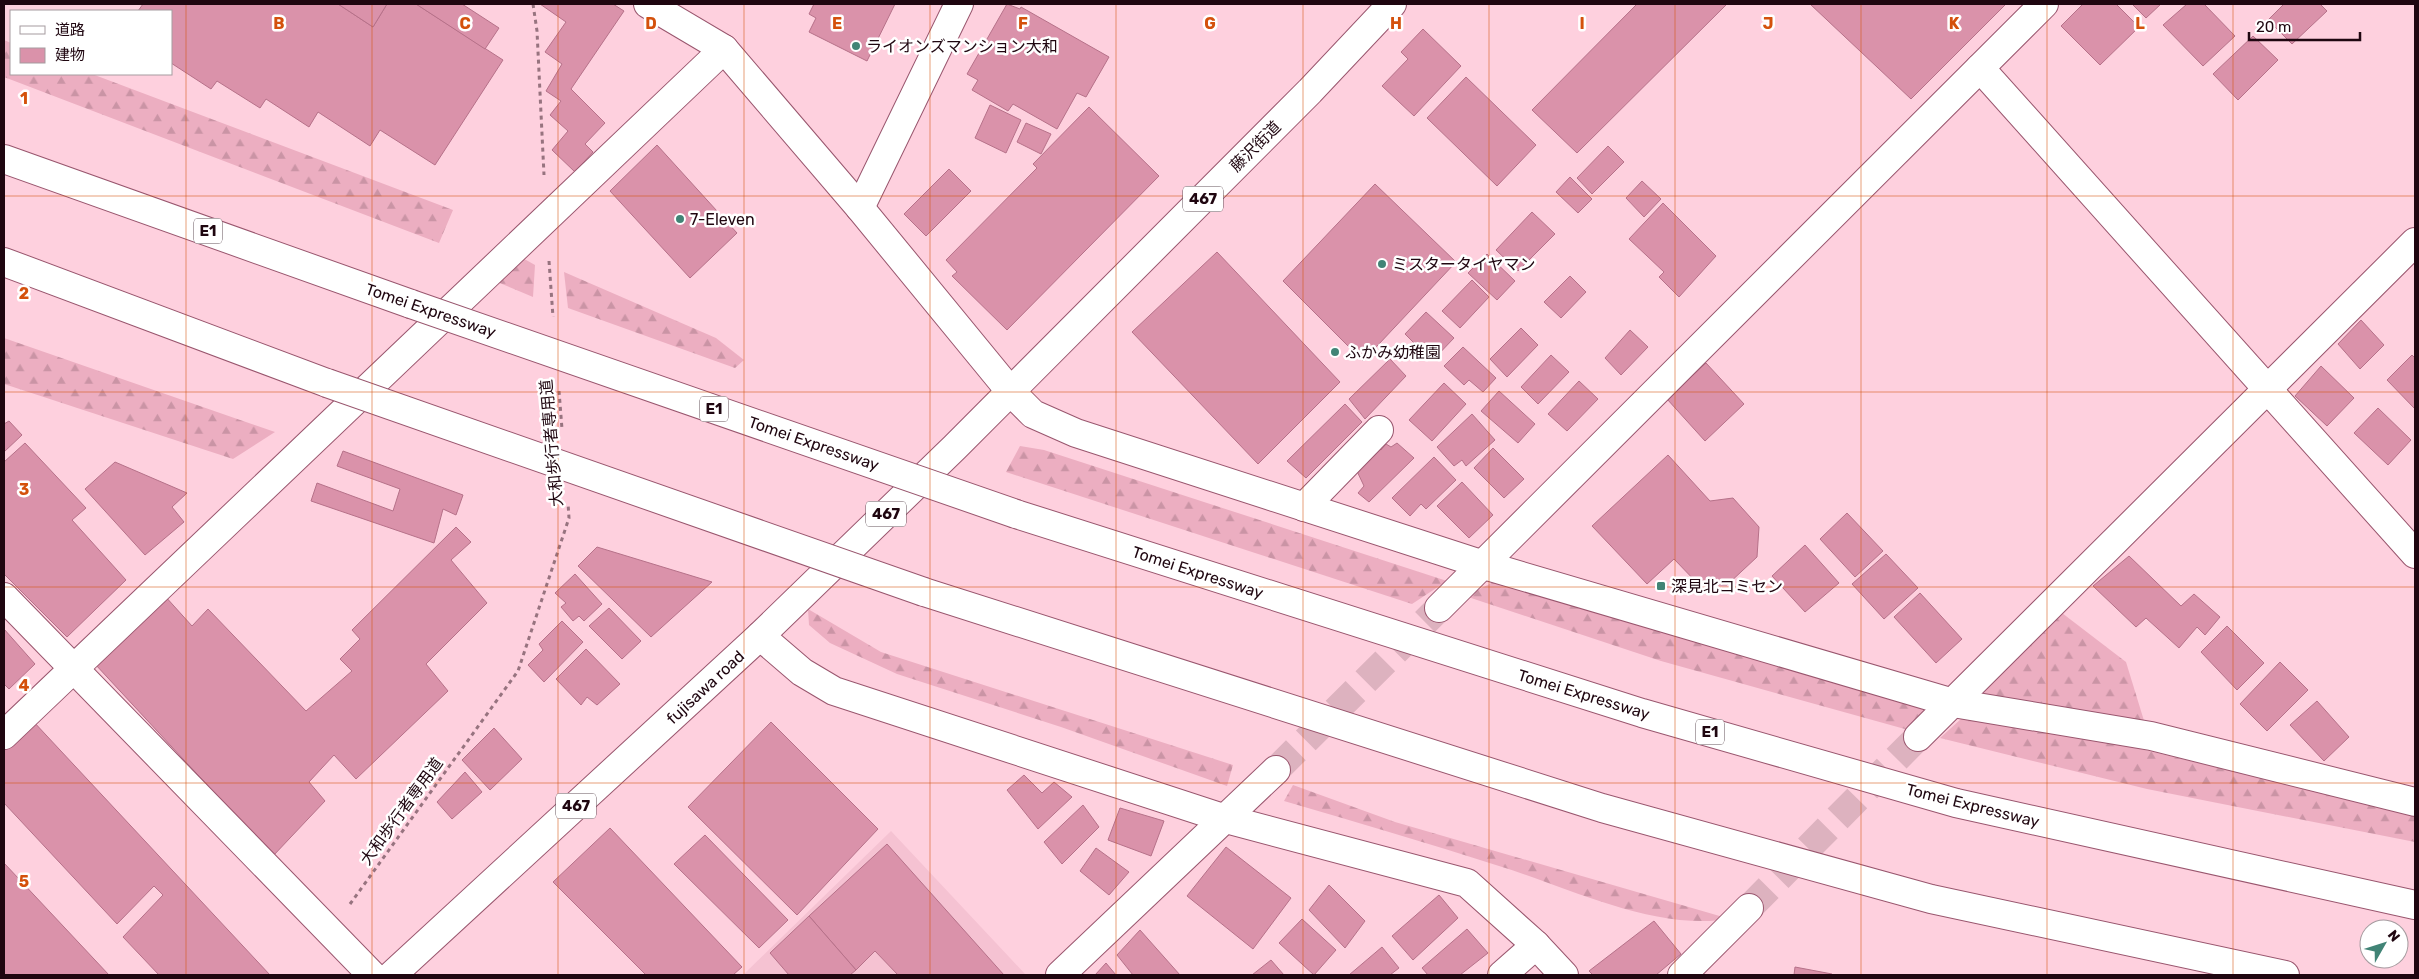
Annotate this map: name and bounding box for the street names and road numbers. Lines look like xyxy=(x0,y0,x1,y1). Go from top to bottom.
street label: 藤沢街道 xyxy=(1226,117,1285,176)
road number: 467 xyxy=(1183,186,1223,212)
road number: E1 xyxy=(194,218,222,244)
street label: Tomei Expressway xyxy=(363,279,499,342)
street label: 大和歩行者専用道 xyxy=(536,378,567,508)
road number: E1 xyxy=(700,396,728,422)
street label: Tomei Expressway xyxy=(746,412,882,475)
road number: 467 xyxy=(866,502,906,526)
street label: Tomei Expressway xyxy=(1130,542,1266,603)
street label: fujisawa road xyxy=(662,646,748,728)
street label: Tomei Expressway xyxy=(1516,665,1652,724)
road number: E1 xyxy=(1696,720,1724,744)
street label: 大和歩行者専用道 xyxy=(356,754,447,869)
street label: Tomei Expressway xyxy=(1904,780,2042,831)
road number: 467 xyxy=(556,794,596,818)

